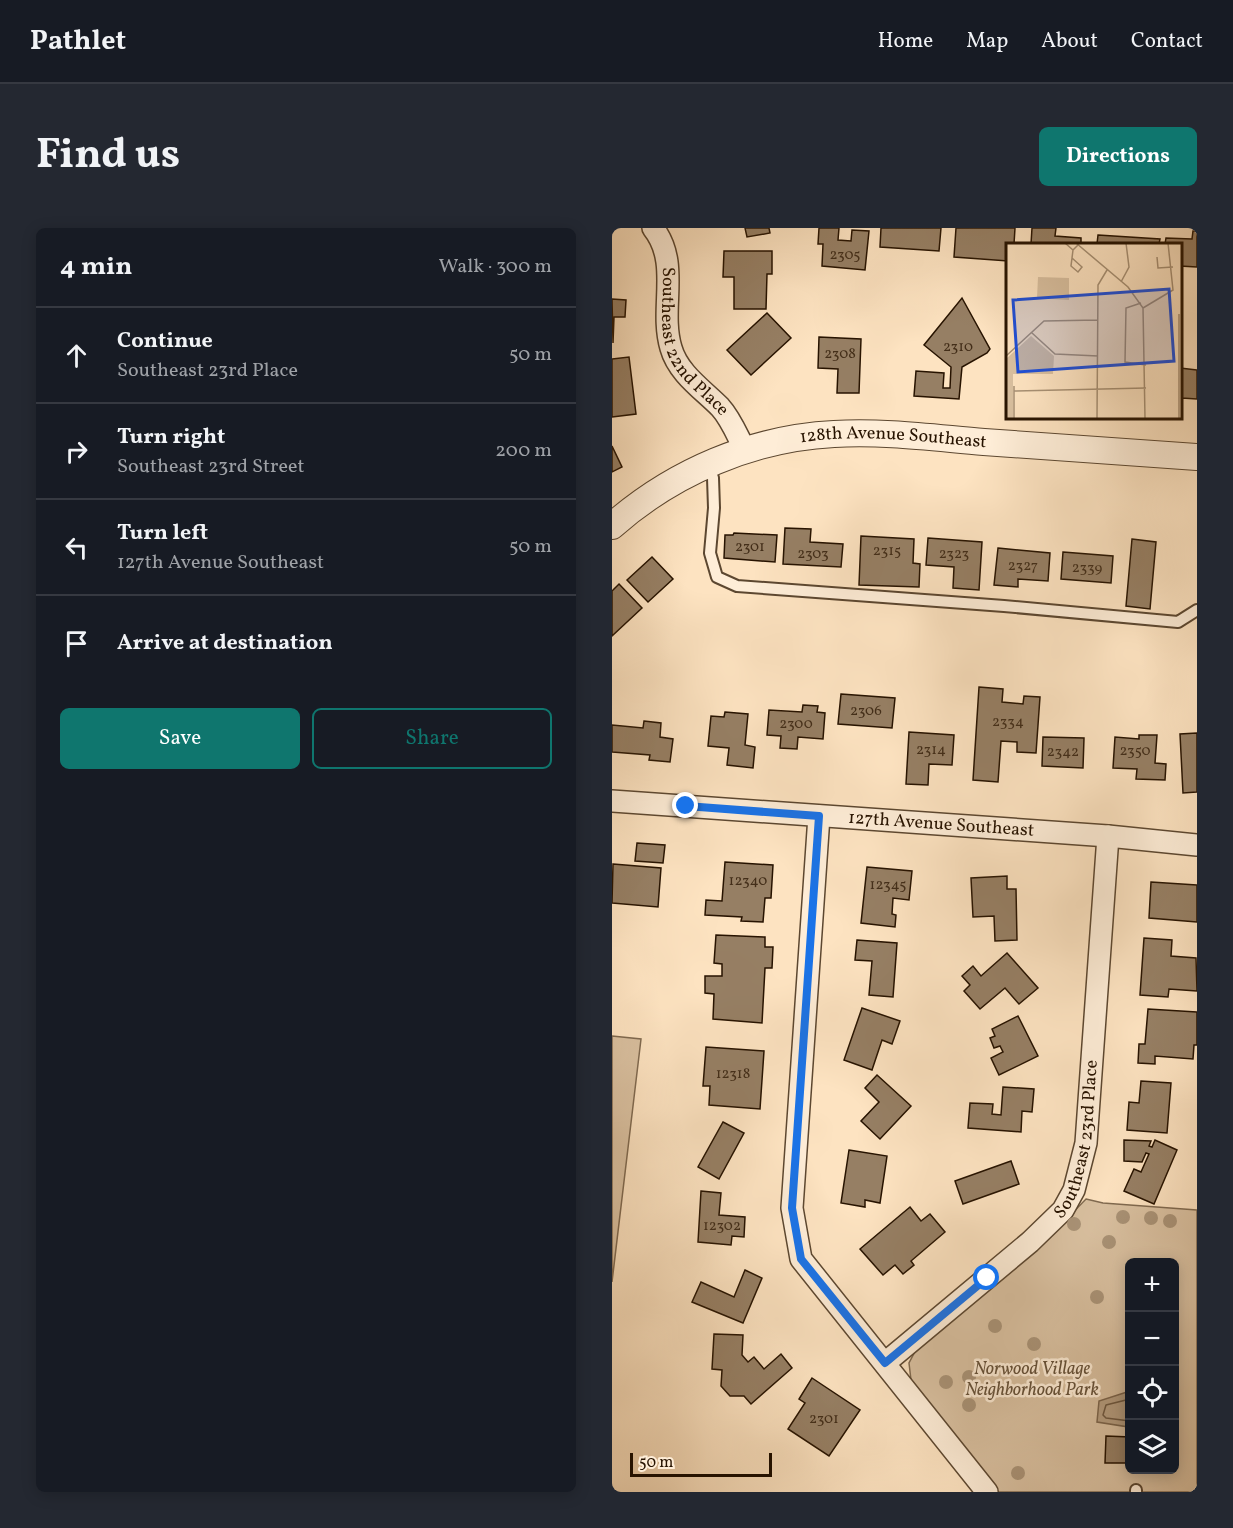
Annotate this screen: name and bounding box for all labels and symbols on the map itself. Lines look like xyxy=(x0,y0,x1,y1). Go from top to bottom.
inset map xyxy=(1006,243,1182,418)
house number: 2305 xyxy=(829,245,861,266)
street label: Southeast 22nd Place xyxy=(655,267,735,421)
house number: 2310 xyxy=(943,337,973,358)
house number: 2308 xyxy=(824,344,856,365)
street label: 128th Avenue Southeast xyxy=(798,421,988,455)
house number: 2301 xyxy=(735,537,765,558)
house number: 2315 xyxy=(873,541,901,562)
house number: 2303 xyxy=(797,544,829,565)
house number: 2323 xyxy=(939,544,969,565)
house number: 2327 xyxy=(1008,556,1038,577)
house number: 2339 xyxy=(1072,558,1102,579)
house number: 2306 xyxy=(850,701,882,722)
house number: 2334 xyxy=(992,712,1024,733)
house number: 2300 xyxy=(779,714,813,735)
house number: 2314 xyxy=(916,740,946,761)
house number: 2350 xyxy=(1119,741,1151,762)
house number: 2342 xyxy=(1047,742,1079,763)
route end xyxy=(672,792,698,818)
street label: 127th Avenue Southeast xyxy=(847,805,1035,843)
house number: 12340 xyxy=(729,871,767,892)
house number: 12345 xyxy=(870,875,906,896)
street label: Southeast 23rd Place xyxy=(1048,1059,1104,1225)
house number: 12318 xyxy=(716,1064,750,1085)
house number: 12302 xyxy=(703,1216,741,1237)
route start xyxy=(973,1264,999,1290)
park label: Norwood Village Neighborhood Park xyxy=(965,1357,1099,1403)
house number: 2301 xyxy=(809,1409,839,1430)
scale bar xyxy=(630,1450,772,1478)

